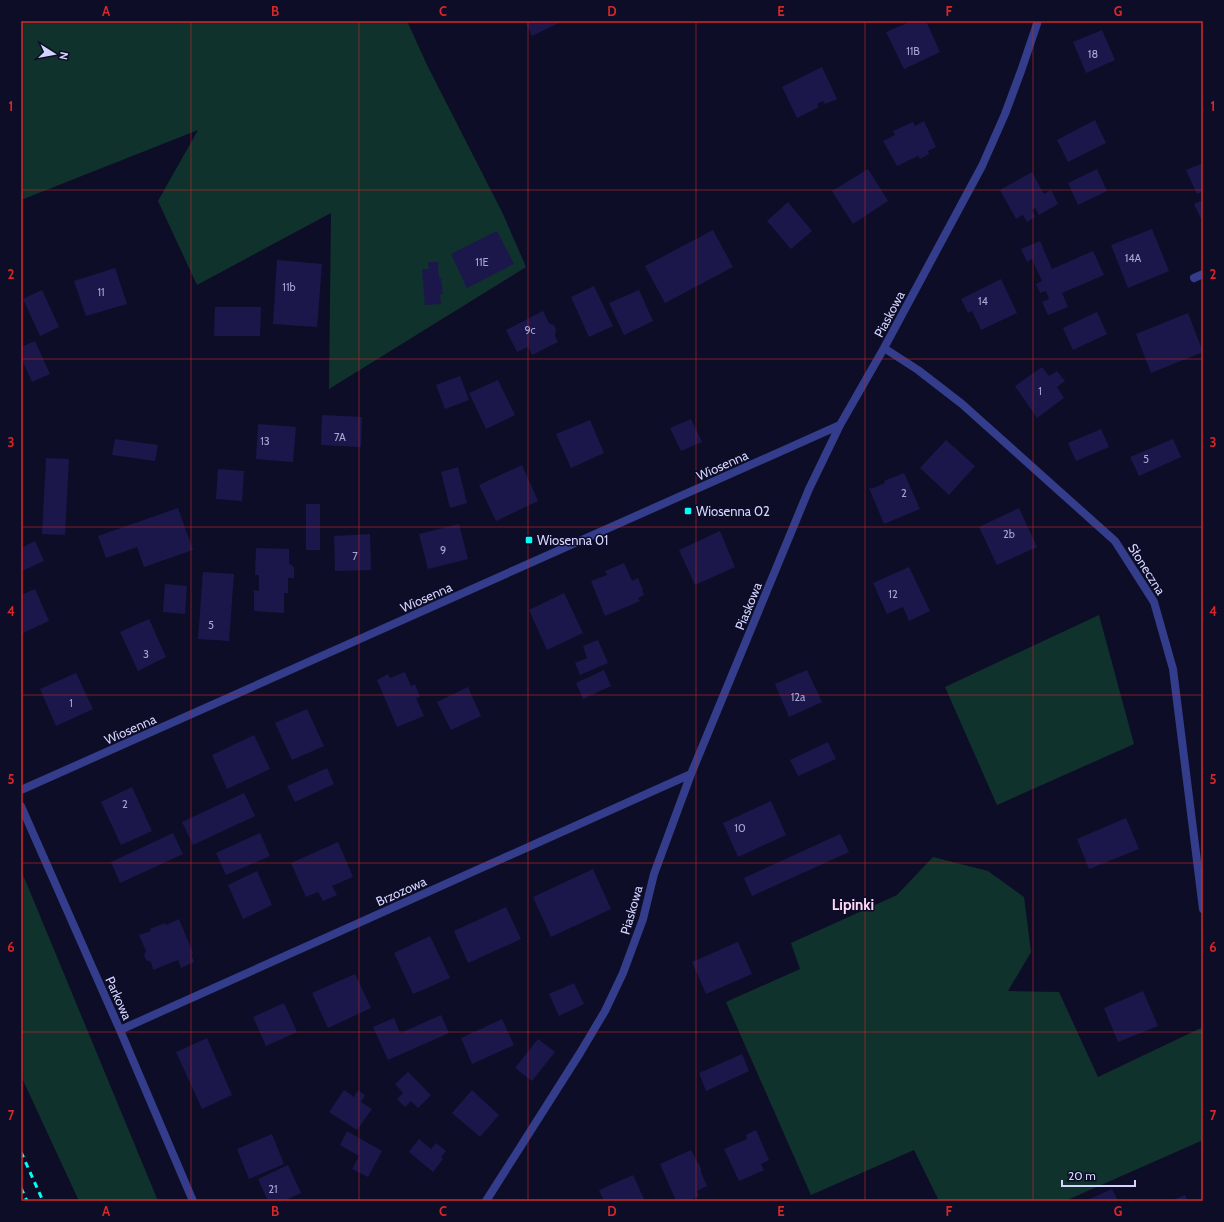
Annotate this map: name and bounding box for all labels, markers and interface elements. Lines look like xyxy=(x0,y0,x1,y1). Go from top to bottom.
text: A xyxy=(102,3,111,19)
text: B xyxy=(271,3,279,19)
text: C xyxy=(439,3,447,19)
text: D xyxy=(607,3,617,19)
text: E xyxy=(777,3,785,19)
text: F xyxy=(946,3,953,19)
text: G xyxy=(1114,3,1123,19)
north arrow xyxy=(34,34,74,74)
house number: 11B xyxy=(906,44,920,58)
house number: 18 xyxy=(1088,47,1098,61)
text: N xyxy=(56,51,71,61)
text: 1 xyxy=(9,98,13,114)
text: 1 xyxy=(1211,98,1215,114)
house number: 14A xyxy=(1125,251,1142,265)
house number: 11E xyxy=(475,255,489,269)
text: 2 xyxy=(8,266,15,282)
text: 2 xyxy=(1210,266,1217,282)
house number: 11b xyxy=(282,280,296,294)
house number: 11 xyxy=(97,285,105,299)
street label: Piaskowa xyxy=(870,288,908,340)
house number: 14 xyxy=(978,294,989,308)
house number: 9c xyxy=(524,323,536,337)
house number: 1 xyxy=(1038,384,1042,398)
house number: 7A xyxy=(334,430,346,444)
text: 3 xyxy=(7,434,15,450)
house number: 13 xyxy=(260,434,270,448)
text: 3 xyxy=(1209,434,1217,450)
street label: Wiosenna xyxy=(694,446,751,483)
house number: 5 xyxy=(1143,452,1149,466)
house number: 2 xyxy=(901,486,907,500)
place label: Wiosenna 02 xyxy=(696,503,770,519)
marker: Wiosenna 02 xyxy=(683,506,693,516)
house number: 2b xyxy=(1003,527,1015,541)
place label: Wiosenna 01 xyxy=(537,532,608,548)
marker: Wiosenna 01 xyxy=(524,535,534,545)
street label: Słoneczna xyxy=(1125,540,1169,598)
house number: 9 xyxy=(440,543,446,557)
house number: 7 xyxy=(352,549,358,563)
street label: Wiosenna xyxy=(398,578,455,615)
street label: Piaskowa xyxy=(731,579,765,632)
house number: 12 xyxy=(888,587,898,601)
text: 4 xyxy=(7,603,15,619)
text: 4 xyxy=(1209,603,1217,619)
house number: 5 xyxy=(208,618,214,632)
house number: 3 xyxy=(143,647,149,661)
house number: 12a xyxy=(791,690,806,704)
house number: 1 xyxy=(69,696,73,710)
street label: Wiosenna xyxy=(102,710,159,747)
text: 5 xyxy=(8,771,15,787)
text: 5 xyxy=(1210,771,1217,787)
house number: 2 xyxy=(122,797,128,811)
house number: 10 xyxy=(734,821,746,835)
street label: Brzozowa xyxy=(373,873,429,909)
street label: Piaskowa xyxy=(616,883,646,936)
district label: Lipinki xyxy=(832,896,874,914)
text: 6 xyxy=(7,939,15,955)
text: 6 xyxy=(1209,939,1217,955)
street label: Parkowa xyxy=(102,974,136,1023)
text: 7 xyxy=(8,1107,15,1123)
text: 7 xyxy=(1210,1107,1217,1123)
scale bar xyxy=(1062,1162,1135,1188)
text: 20 m xyxy=(1068,1168,1096,1183)
house number: 21 xyxy=(268,1182,278,1196)
text: A xyxy=(102,1203,111,1219)
text: B xyxy=(271,1203,279,1219)
text: C xyxy=(439,1203,447,1219)
text: D xyxy=(607,1203,617,1219)
text: E xyxy=(777,1203,785,1219)
text: F xyxy=(946,1203,953,1219)
text: G xyxy=(1114,1203,1123,1219)

